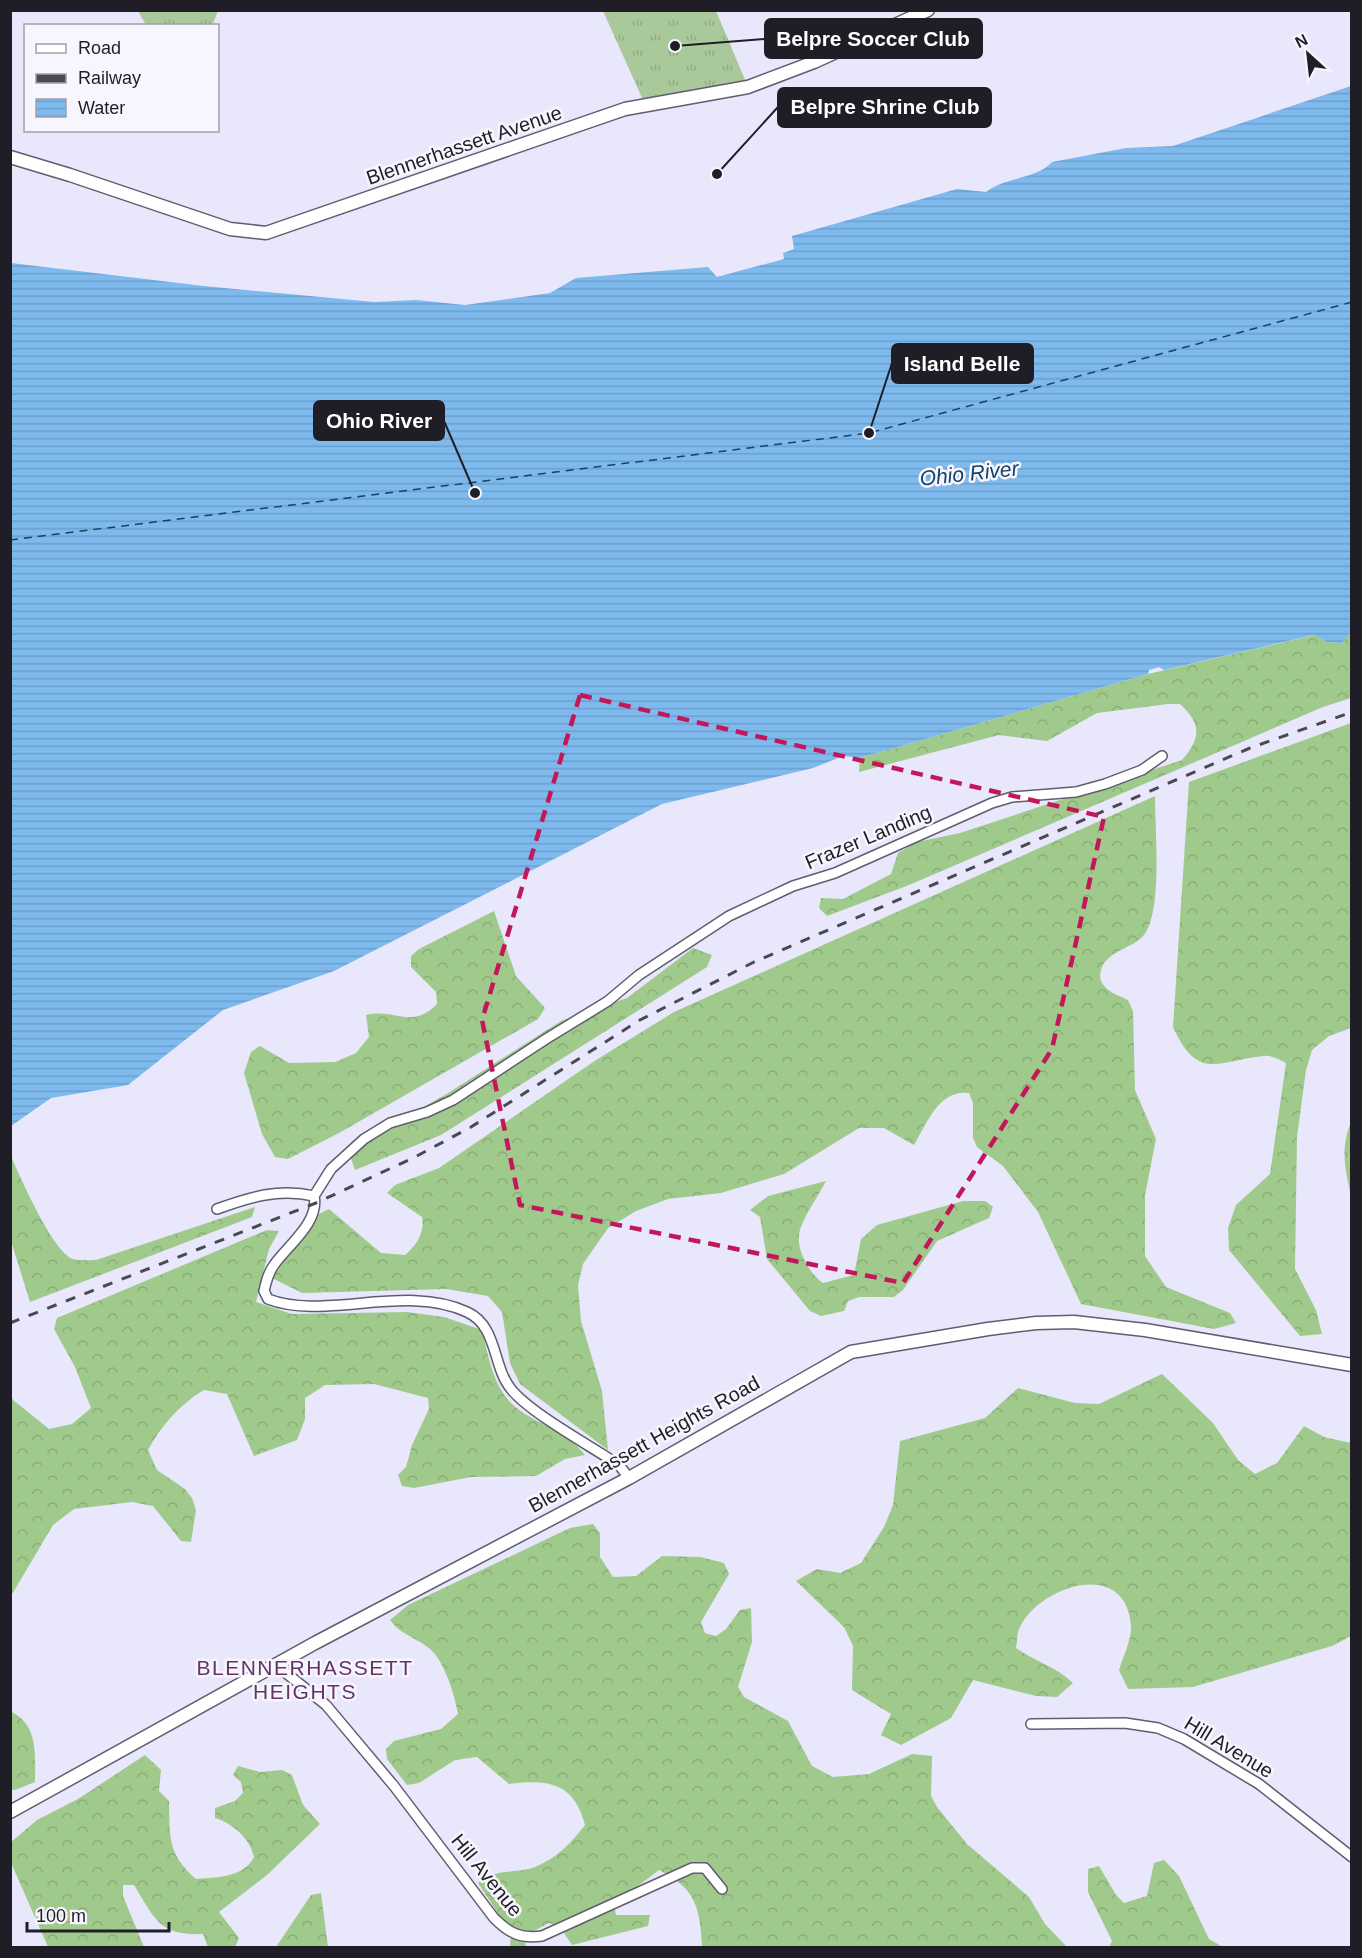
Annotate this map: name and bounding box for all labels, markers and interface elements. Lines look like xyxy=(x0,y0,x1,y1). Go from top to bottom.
callout: Belpre Soccer Club xyxy=(765,19,982,58)
legend xyxy=(24,24,219,132)
north arrow xyxy=(1278,24,1338,84)
text: Belpre Soccer Club xyxy=(776,27,970,50)
text: N xyxy=(1292,31,1310,51)
text: Road xyxy=(78,38,121,58)
text: Railway xyxy=(78,68,141,88)
callout: Belpre Shrine Club xyxy=(778,88,991,127)
text: Belpre Shrine Club xyxy=(790,95,980,118)
text: Water xyxy=(78,98,125,118)
street label: Blennerhassett Avenue xyxy=(363,101,565,189)
callout: Island Belle xyxy=(892,344,1033,383)
text: Island Belle xyxy=(904,352,1020,375)
callout: Ohio River xyxy=(314,401,444,440)
text: Ohio River xyxy=(326,409,432,432)
water label: Ohio River xyxy=(918,456,1021,490)
street label: Frazer Landing xyxy=(802,801,934,873)
street label: Blennerhassett Heights Road xyxy=(525,1371,763,1517)
district label: BLENNERHASSETT HEIGHTS xyxy=(196,1656,414,1703)
street label: Hill Avenue xyxy=(1181,1712,1277,1782)
street label: Hill Avenue xyxy=(447,1829,527,1921)
scale bar xyxy=(27,1895,170,1933)
text: 100 m xyxy=(36,1906,86,1926)

